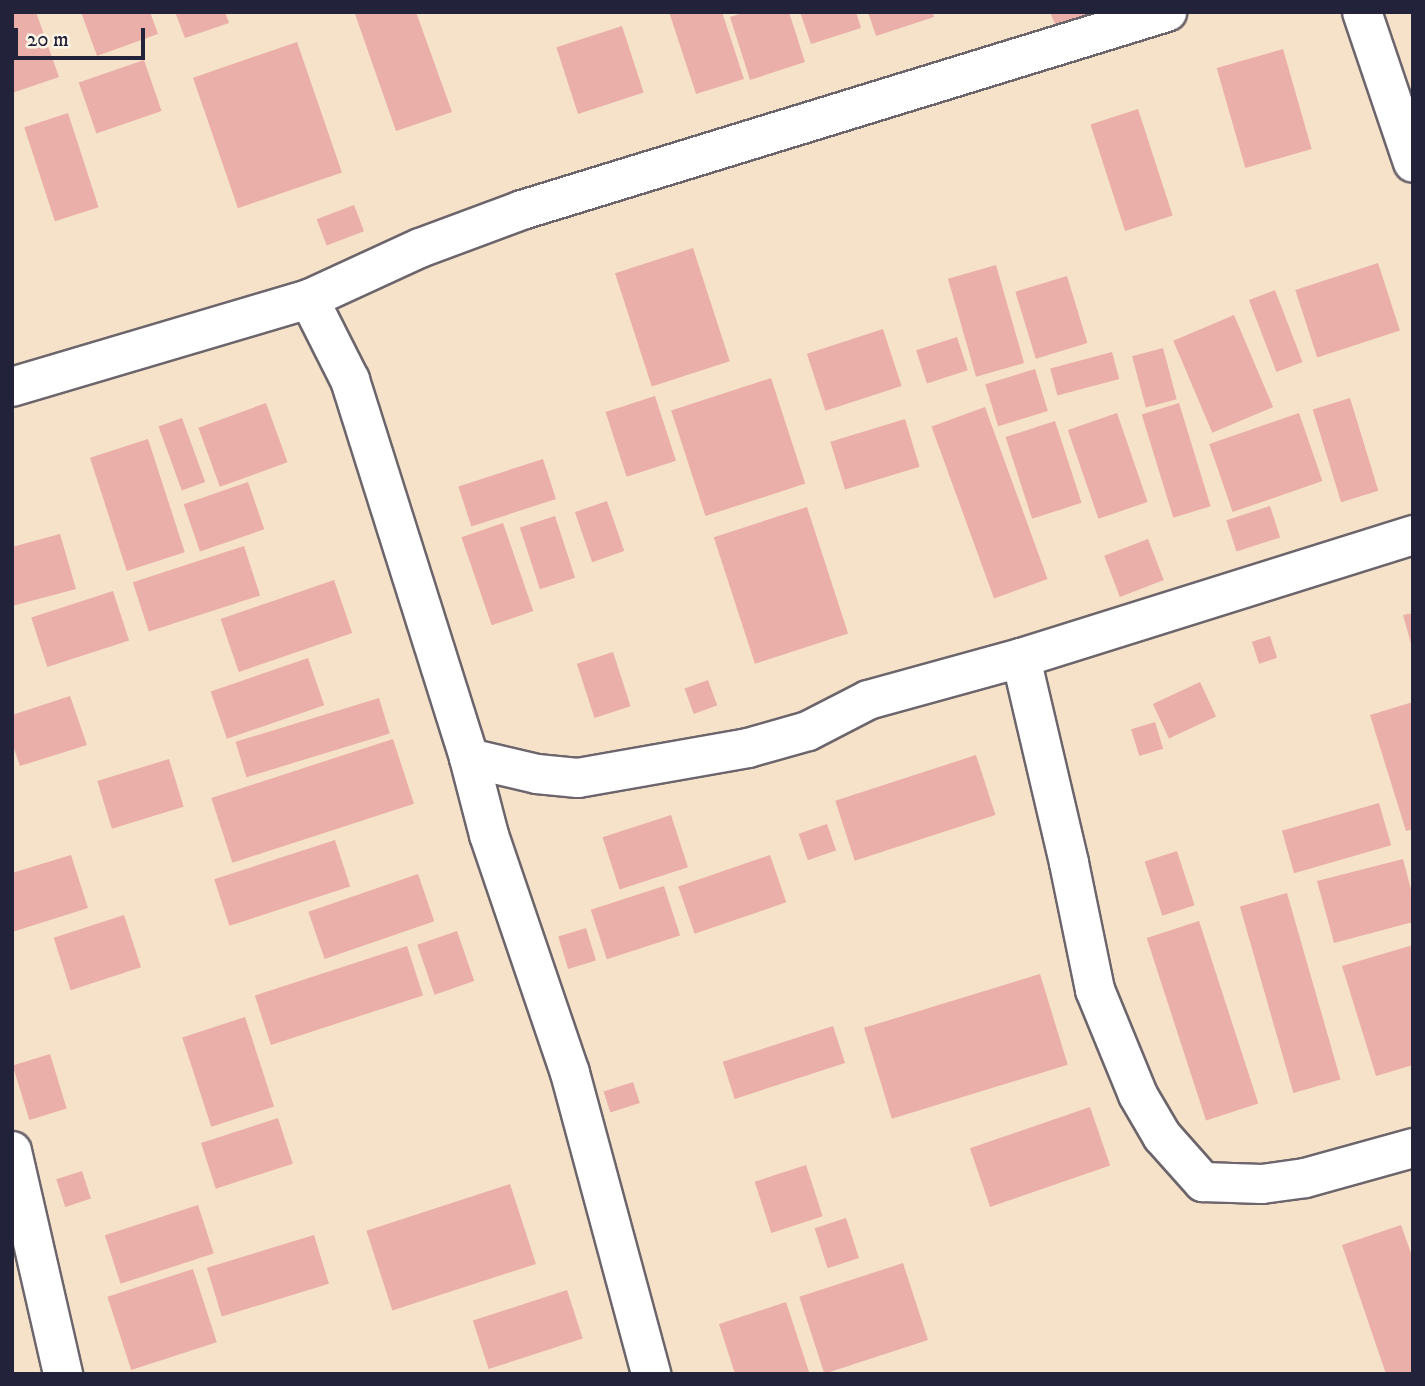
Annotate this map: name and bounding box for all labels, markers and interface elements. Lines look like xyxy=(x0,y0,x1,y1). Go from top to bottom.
scale bar xyxy=(18,14,149,58)
text: 20 m xyxy=(27,27,69,53)

